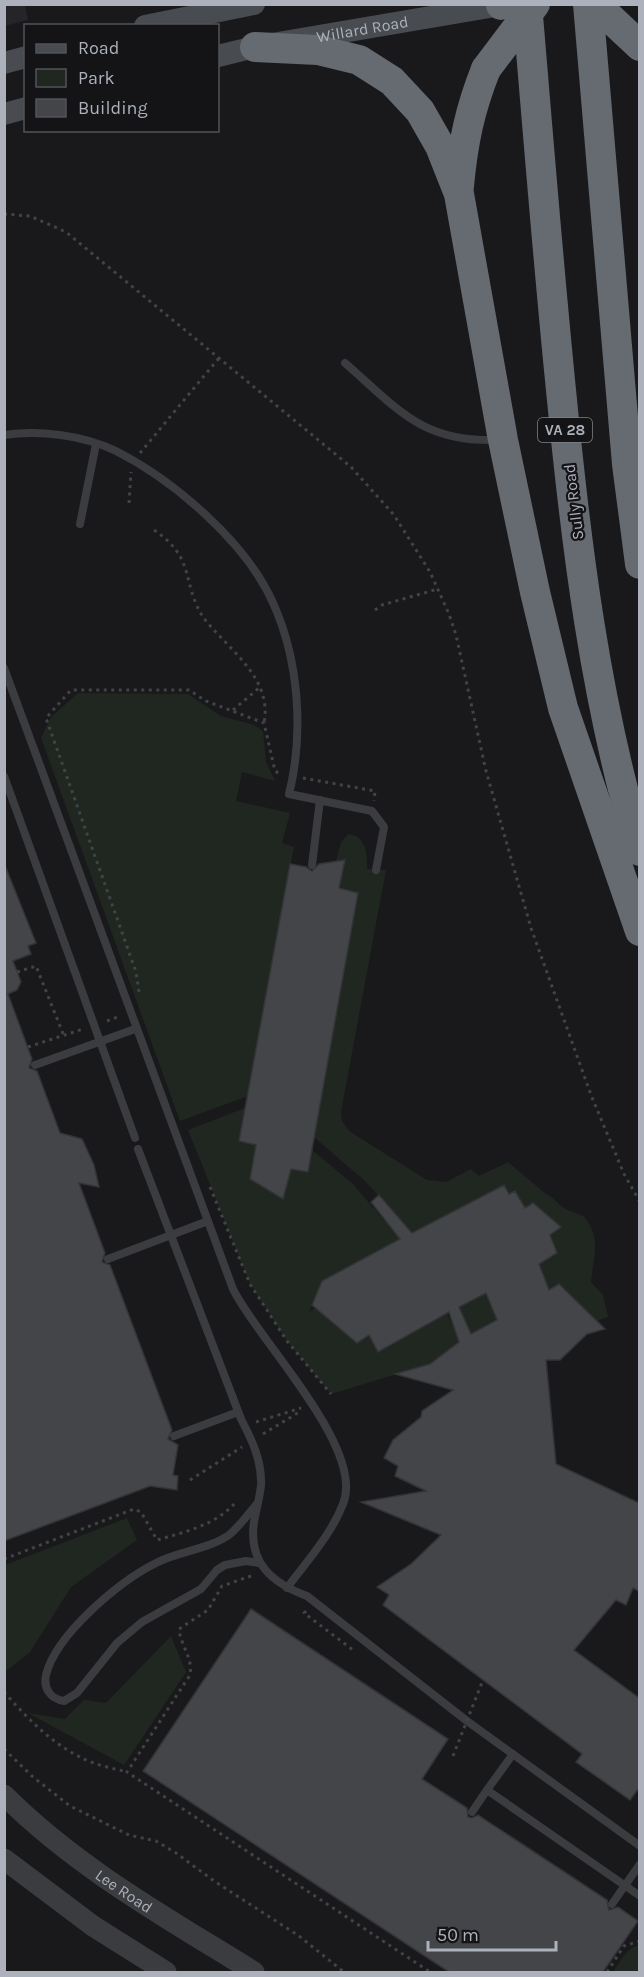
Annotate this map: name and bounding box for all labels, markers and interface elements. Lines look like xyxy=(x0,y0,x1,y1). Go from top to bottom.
street label: Willard Road xyxy=(315,12,410,46)
legend xyxy=(24,24,219,132)
text: Road xyxy=(78,37,119,59)
text: Park xyxy=(78,67,115,89)
text: Building xyxy=(78,97,148,119)
road number: VA 28 xyxy=(538,418,592,442)
street label: Sully Road xyxy=(559,463,588,541)
street label: Lee Road xyxy=(92,1865,156,1917)
scale bar xyxy=(428,1914,556,1952)
text: 50 m xyxy=(437,1924,479,1946)

